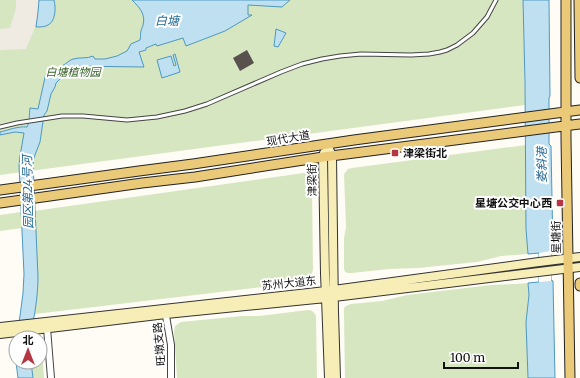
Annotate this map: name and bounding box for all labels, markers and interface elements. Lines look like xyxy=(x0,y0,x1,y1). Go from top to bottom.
water label: 白塘 xyxy=(155,13,181,28)
park label: 白塘植物园 xyxy=(46,65,102,79)
street label: 现代大道 xyxy=(265,128,311,148)
water label: 娄斜港 xyxy=(534,145,549,183)
place label: 津梁街北 xyxy=(403,146,447,160)
marker: 津梁街北 xyxy=(390,148,400,158)
water label: 园区第24号河 xyxy=(19,153,36,229)
street label: 津梁街 xyxy=(305,163,319,197)
place label: 星塘公交中心西 xyxy=(475,196,552,210)
marker: 星塘公交中心西 xyxy=(555,198,565,208)
street label: 星塘街 xyxy=(549,220,563,254)
street label: 苏州大道东 xyxy=(261,273,317,293)
street label: 旺墩支路 xyxy=(150,321,168,367)
north arrow xyxy=(8,330,48,370)
text: 北 xyxy=(23,333,34,347)
scale bar xyxy=(444,344,518,370)
text: 100 m xyxy=(450,350,485,365)

